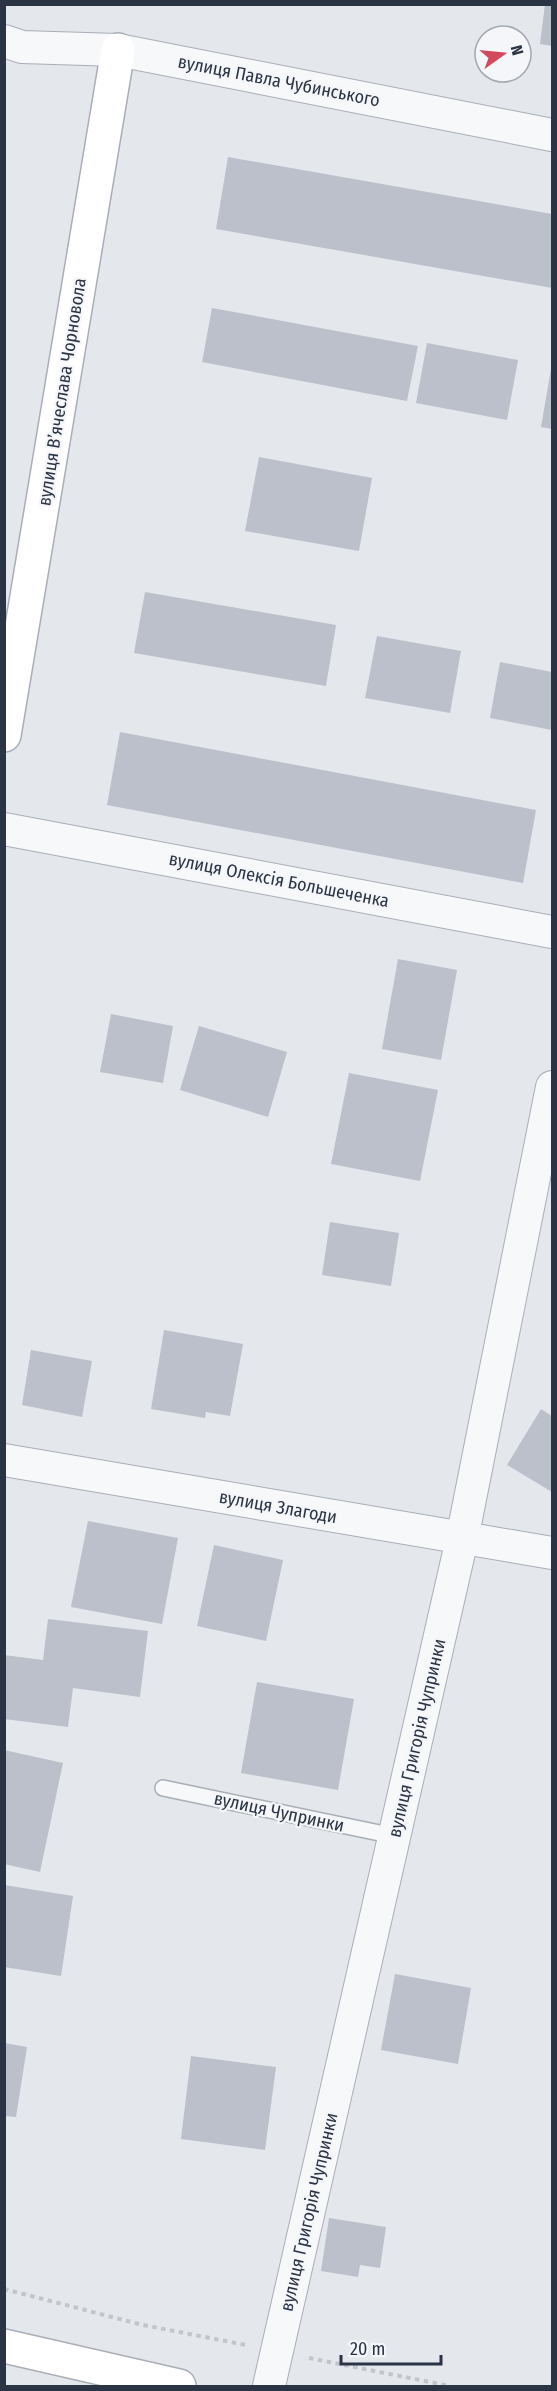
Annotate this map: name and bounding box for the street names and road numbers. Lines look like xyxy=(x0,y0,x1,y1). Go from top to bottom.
street label: вулиця Павла Чубинського xyxy=(176,51,382,111)
street label: вулиця Вʼячеслава Чорновола xyxy=(33,276,91,508)
street label: вулиця Олексія Большеченка xyxy=(167,848,391,912)
street label: вулиця Злагоди xyxy=(217,1486,339,1528)
street label: вулиця Григорія Чупринки xyxy=(383,1636,451,1840)
street label: вулиця Чупринки xyxy=(212,1787,346,1837)
street label: вулиця Григорія Чупринки xyxy=(275,2110,343,2314)

